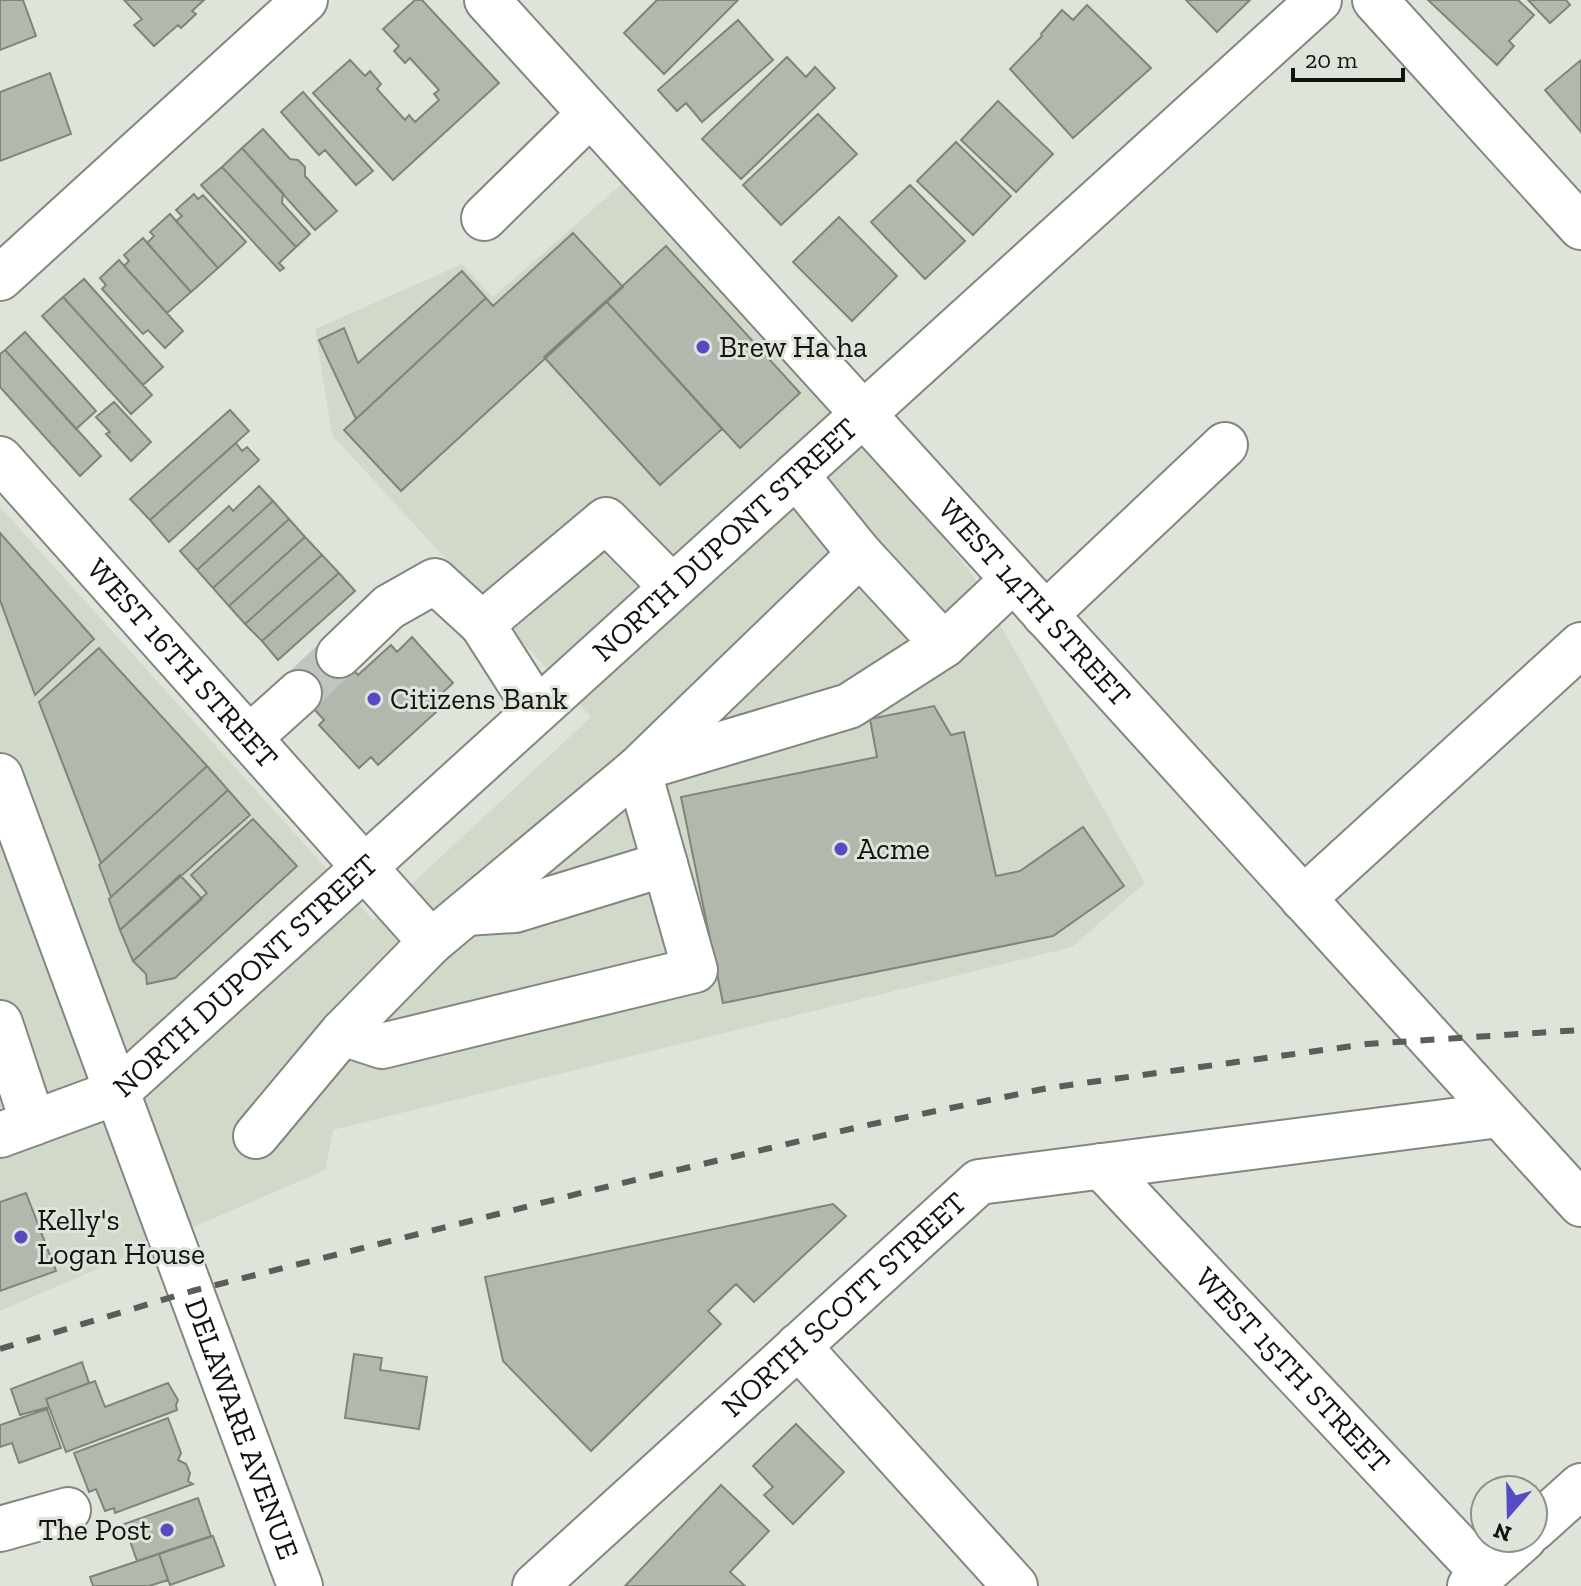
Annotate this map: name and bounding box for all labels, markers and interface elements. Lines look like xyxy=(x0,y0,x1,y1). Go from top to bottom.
scale bar xyxy=(1293,32,1403,82)
text: 20 m xyxy=(1305,45,1358,74)
place label: Brew Ha ha xyxy=(719,329,868,365)
marker: Brew Ha ha xyxy=(694,338,712,356)
street label: NORTH DUPONT STREET xyxy=(585,410,865,669)
street label: WEST 14TH STREET xyxy=(931,491,1138,714)
street label: WEST 16TH STREET xyxy=(79,551,285,776)
place label: Citizens Bank xyxy=(390,681,568,717)
marker: Citizens Bank xyxy=(365,690,383,708)
place label: Acme xyxy=(857,831,930,867)
marker: Acme xyxy=(832,840,850,858)
street label: NORTH DUPONT STREET xyxy=(106,846,385,1105)
street label: NORTH SCOTT STREET xyxy=(715,1185,974,1425)
place label: Kelly's Logan House xyxy=(37,1202,205,1272)
marker: Kelly's Logan House xyxy=(12,1228,30,1246)
street label: WEST 15TH STREET xyxy=(1188,1260,1398,1480)
street label: DELAWARE AVENUE xyxy=(177,1293,307,1564)
north arrow xyxy=(1469,1474,1549,1554)
place label: The Post xyxy=(38,1512,151,1548)
text: N xyxy=(1490,1517,1515,1548)
marker: The Post xyxy=(158,1521,176,1539)

